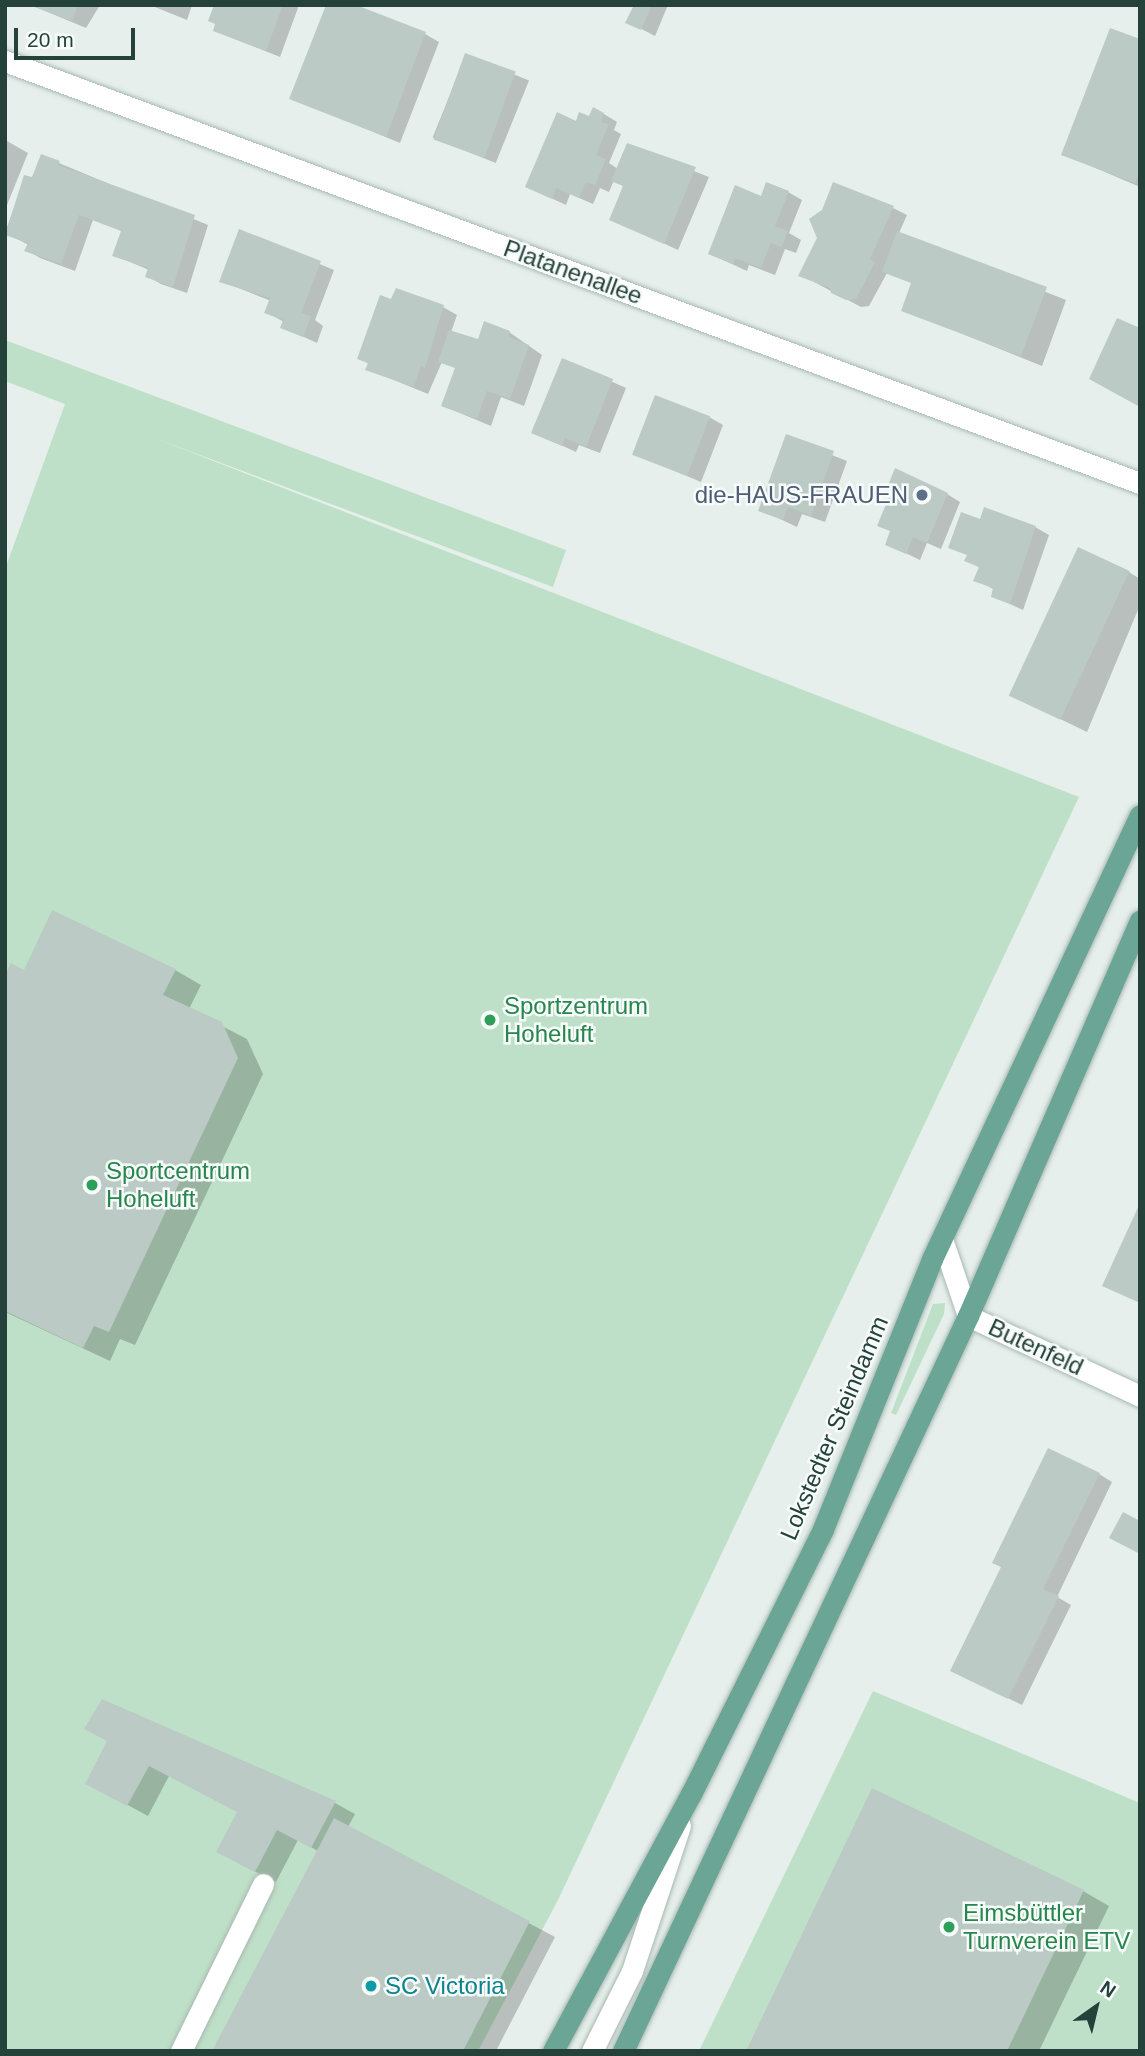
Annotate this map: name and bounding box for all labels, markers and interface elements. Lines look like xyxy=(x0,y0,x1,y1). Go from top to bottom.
scale bar xyxy=(18,14,138,58)
text: 20 m xyxy=(27,28,74,51)
street label: Platanenallee xyxy=(500,234,646,310)
place label: die-HAUS-FRAUEN xyxy=(695,481,908,509)
marker: die-HAUS-FRAUEN xyxy=(914,487,930,503)
place label: Sportzentrum Hoheluft xyxy=(504,992,648,1048)
marker: Sportzentrum Hoheluft xyxy=(482,1012,498,1028)
place label: Sportcentrum Hoheluft xyxy=(106,1157,250,1213)
marker: Sportcentrum Hoheluft xyxy=(84,1177,100,1193)
street label: Lokstedter Steindamm xyxy=(774,1312,894,1544)
street label: Butenfeld xyxy=(984,1313,1088,1381)
place label: Eimsbüttler Turnverein ETV xyxy=(963,1899,1130,1955)
marker: Eimsbüttler Turnverein ETV xyxy=(941,1919,957,1935)
place label: SC Victoria xyxy=(385,1972,505,2000)
north arrow xyxy=(1061,1972,1131,2042)
text: N xyxy=(1096,1977,1120,2002)
marker: SC Victoria xyxy=(363,1978,379,1994)

